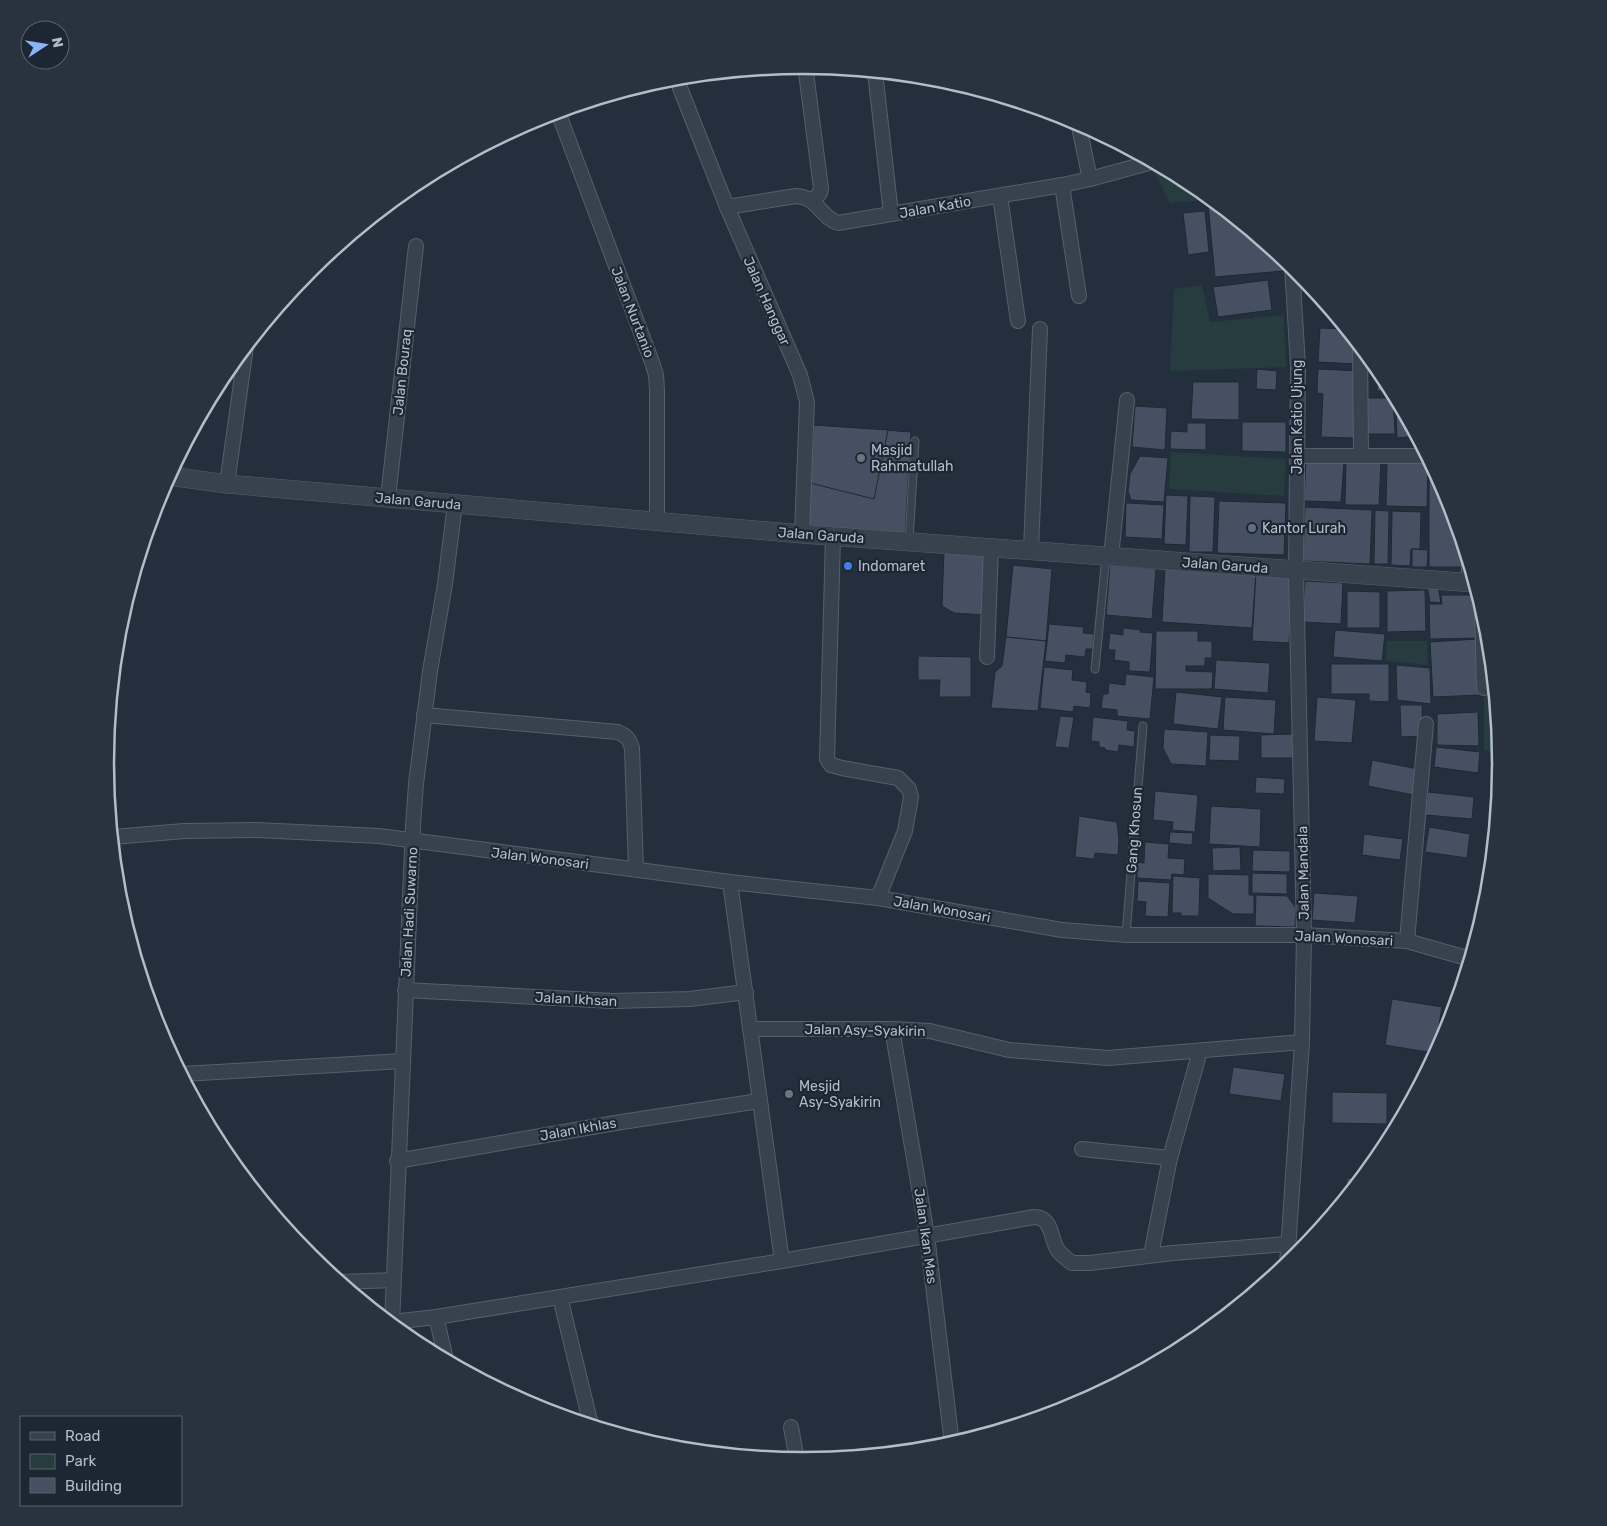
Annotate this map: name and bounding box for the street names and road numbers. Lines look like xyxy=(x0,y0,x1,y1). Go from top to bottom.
street label: Jalan Katio xyxy=(898,193,972,222)
street label: Jalan Hanggar xyxy=(739,254,794,349)
street label: Jalan Nurtanio xyxy=(607,264,658,360)
street label: Jalan Bouraq xyxy=(390,328,415,416)
street label: Jalan Katio Ujung xyxy=(1289,360,1306,474)
street label: Jalan Garuda xyxy=(374,489,462,514)
street label: Jalan Garuda xyxy=(777,524,865,547)
street label: Jalan Garuda xyxy=(1181,554,1269,577)
street label: Gang Khosun xyxy=(1123,786,1146,874)
street label: Jalan Mandala xyxy=(1294,826,1313,920)
street label: Jalan Wonosari xyxy=(490,844,590,873)
street label: Jalan Hadi Suwarno xyxy=(398,847,421,977)
street label: Jalan Wonosari xyxy=(892,893,992,926)
street label: Jalan Wonosari xyxy=(1294,927,1394,950)
street label: Jalan Ikhsan xyxy=(534,989,618,1010)
street label: Jalan Asy-Syakirin xyxy=(804,1021,926,1040)
street label: Jalan Ikhlas xyxy=(538,1114,618,1145)
street label: Jalan Ikan Mas xyxy=(910,1187,941,1285)

